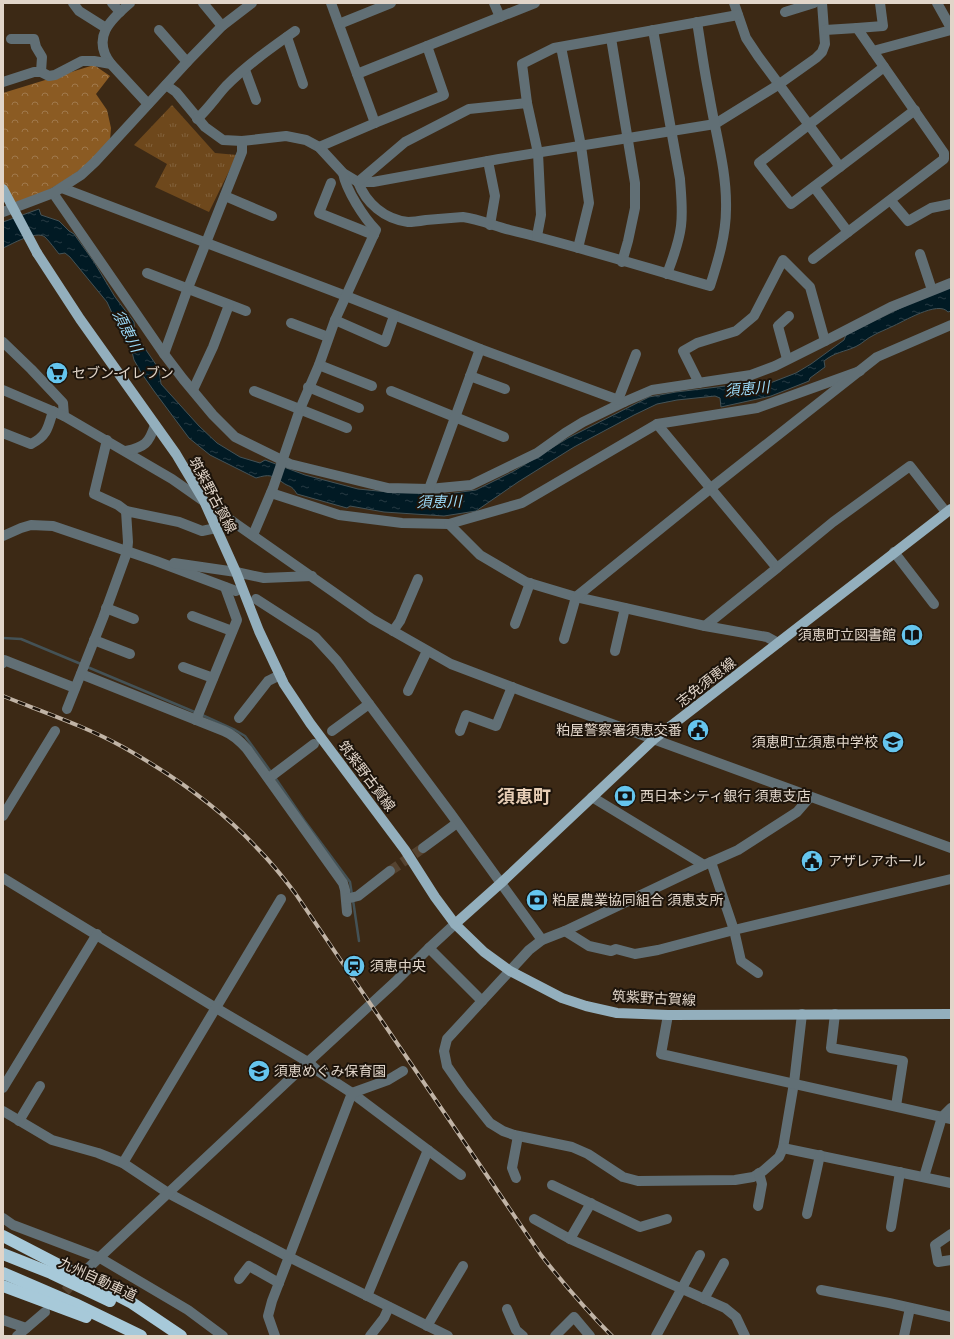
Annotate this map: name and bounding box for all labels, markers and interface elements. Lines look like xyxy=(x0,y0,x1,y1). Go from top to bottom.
water label: 須恵川 xyxy=(109,307,146,357)
supermarket icon: セブン-イレブン xyxy=(44,360,70,386)
place label: セブン-イレブン xyxy=(72,365,174,381)
water label: 須恵川 xyxy=(724,378,772,400)
street label: 筑紫野古賀線 xyxy=(186,454,240,536)
water label: 須恵川 xyxy=(416,493,464,511)
library icon: 須恵町立図書館 xyxy=(899,622,925,648)
place label: 須恵町立図書館 xyxy=(798,627,896,643)
street label: 志免須恵線 xyxy=(673,654,739,710)
public building icon: 粕屋警察署須恵交番 xyxy=(685,717,711,743)
place label: 粕屋警察署須恵交番 xyxy=(556,722,682,738)
school or university icon: 須恵町立須恵中学校 xyxy=(880,729,906,755)
place label: 須恵町立須恵中学校 xyxy=(752,734,878,750)
street label: 筑紫野古賀線 xyxy=(335,738,399,814)
bank icon: 西日本シティ銀行 須恵支店 xyxy=(612,783,638,809)
district label: 須恵町 xyxy=(497,786,551,807)
place label: 西日本シティ銀行 須恵支店 xyxy=(640,788,811,804)
public building icon: アザレアホール xyxy=(799,848,825,874)
place label: アザレアホール xyxy=(828,853,926,869)
bank icon: 粕屋農業協同組合 須恵支所 xyxy=(524,887,550,913)
place label: 粕屋農業協同組合 須恵支所 xyxy=(552,892,723,908)
station icon: 須恵中央 xyxy=(341,953,367,979)
place label: 須恵中央 xyxy=(370,958,426,974)
street label: 筑紫野古賀線 xyxy=(612,988,696,1008)
school or university icon: 須恵めぐみ保育園 xyxy=(246,1058,272,1084)
place label: 須恵めぐみ保育園 xyxy=(274,1063,386,1079)
street label: 九州自動車道 xyxy=(57,1254,139,1304)

